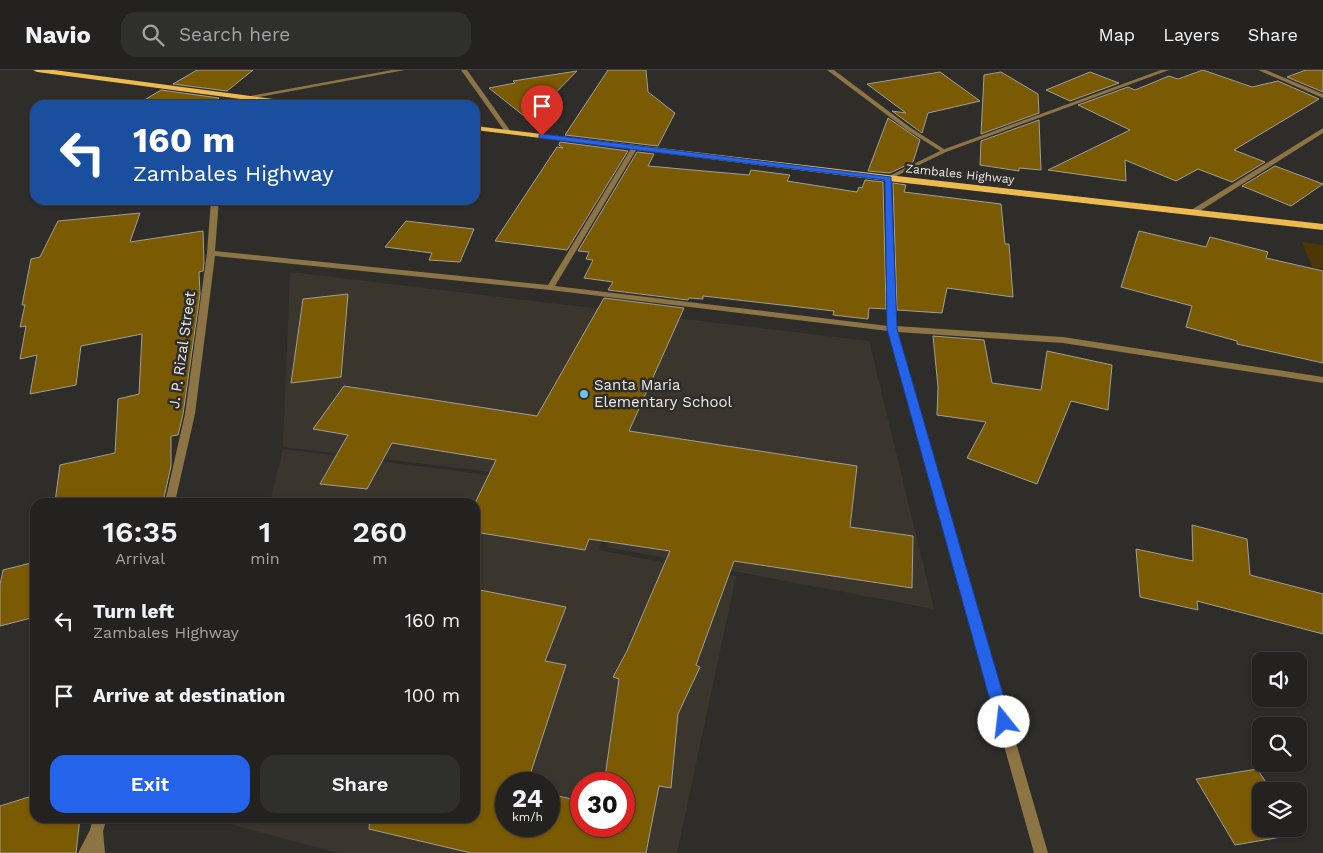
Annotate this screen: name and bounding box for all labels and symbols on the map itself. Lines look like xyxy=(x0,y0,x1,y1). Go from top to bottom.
pin xyxy=(521,85,563,136)
street label: Zambales Highway xyxy=(905,161,1016,187)
street label: J. P. Rizal Street xyxy=(165,289,199,410)
place label: Santa Maria Elementary School xyxy=(594,376,733,411)
marker: Santa Maria Elementary School xyxy=(578,388,590,400)
position arrow xyxy=(977,695,1029,747)
speed limit sign: 30 xyxy=(570,772,635,837)

